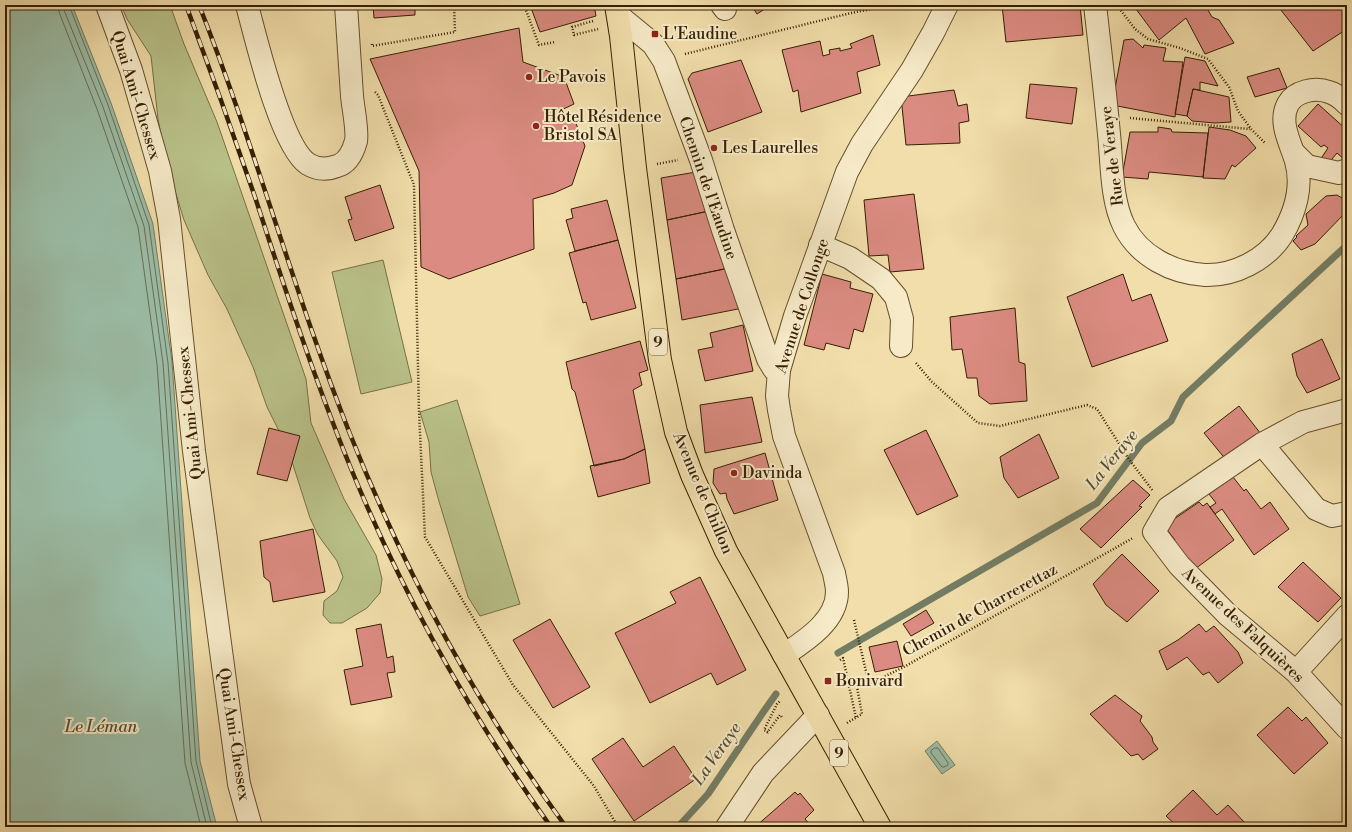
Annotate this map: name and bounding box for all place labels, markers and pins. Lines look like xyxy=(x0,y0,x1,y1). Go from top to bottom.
place label: L'Eaudine xyxy=(663,24,737,44)
marker: L'Eaudine xyxy=(650,29,660,39)
place label: Le Pavois xyxy=(537,67,606,87)
marker: Le Pavois xyxy=(524,72,534,82)
place label: Hôtel Résidence Bristol SA xyxy=(543,107,662,145)
marker: Hôtel Résidence Bristol SA xyxy=(531,121,541,131)
place label: Les Laurelles xyxy=(722,138,818,158)
marker: Les Laurelles xyxy=(709,143,719,153)
place label: Davinda xyxy=(742,463,803,483)
marker: Davinda xyxy=(729,468,739,478)
place label: Bonivard xyxy=(835,671,903,691)
marker: Bonivard xyxy=(823,676,833,686)

